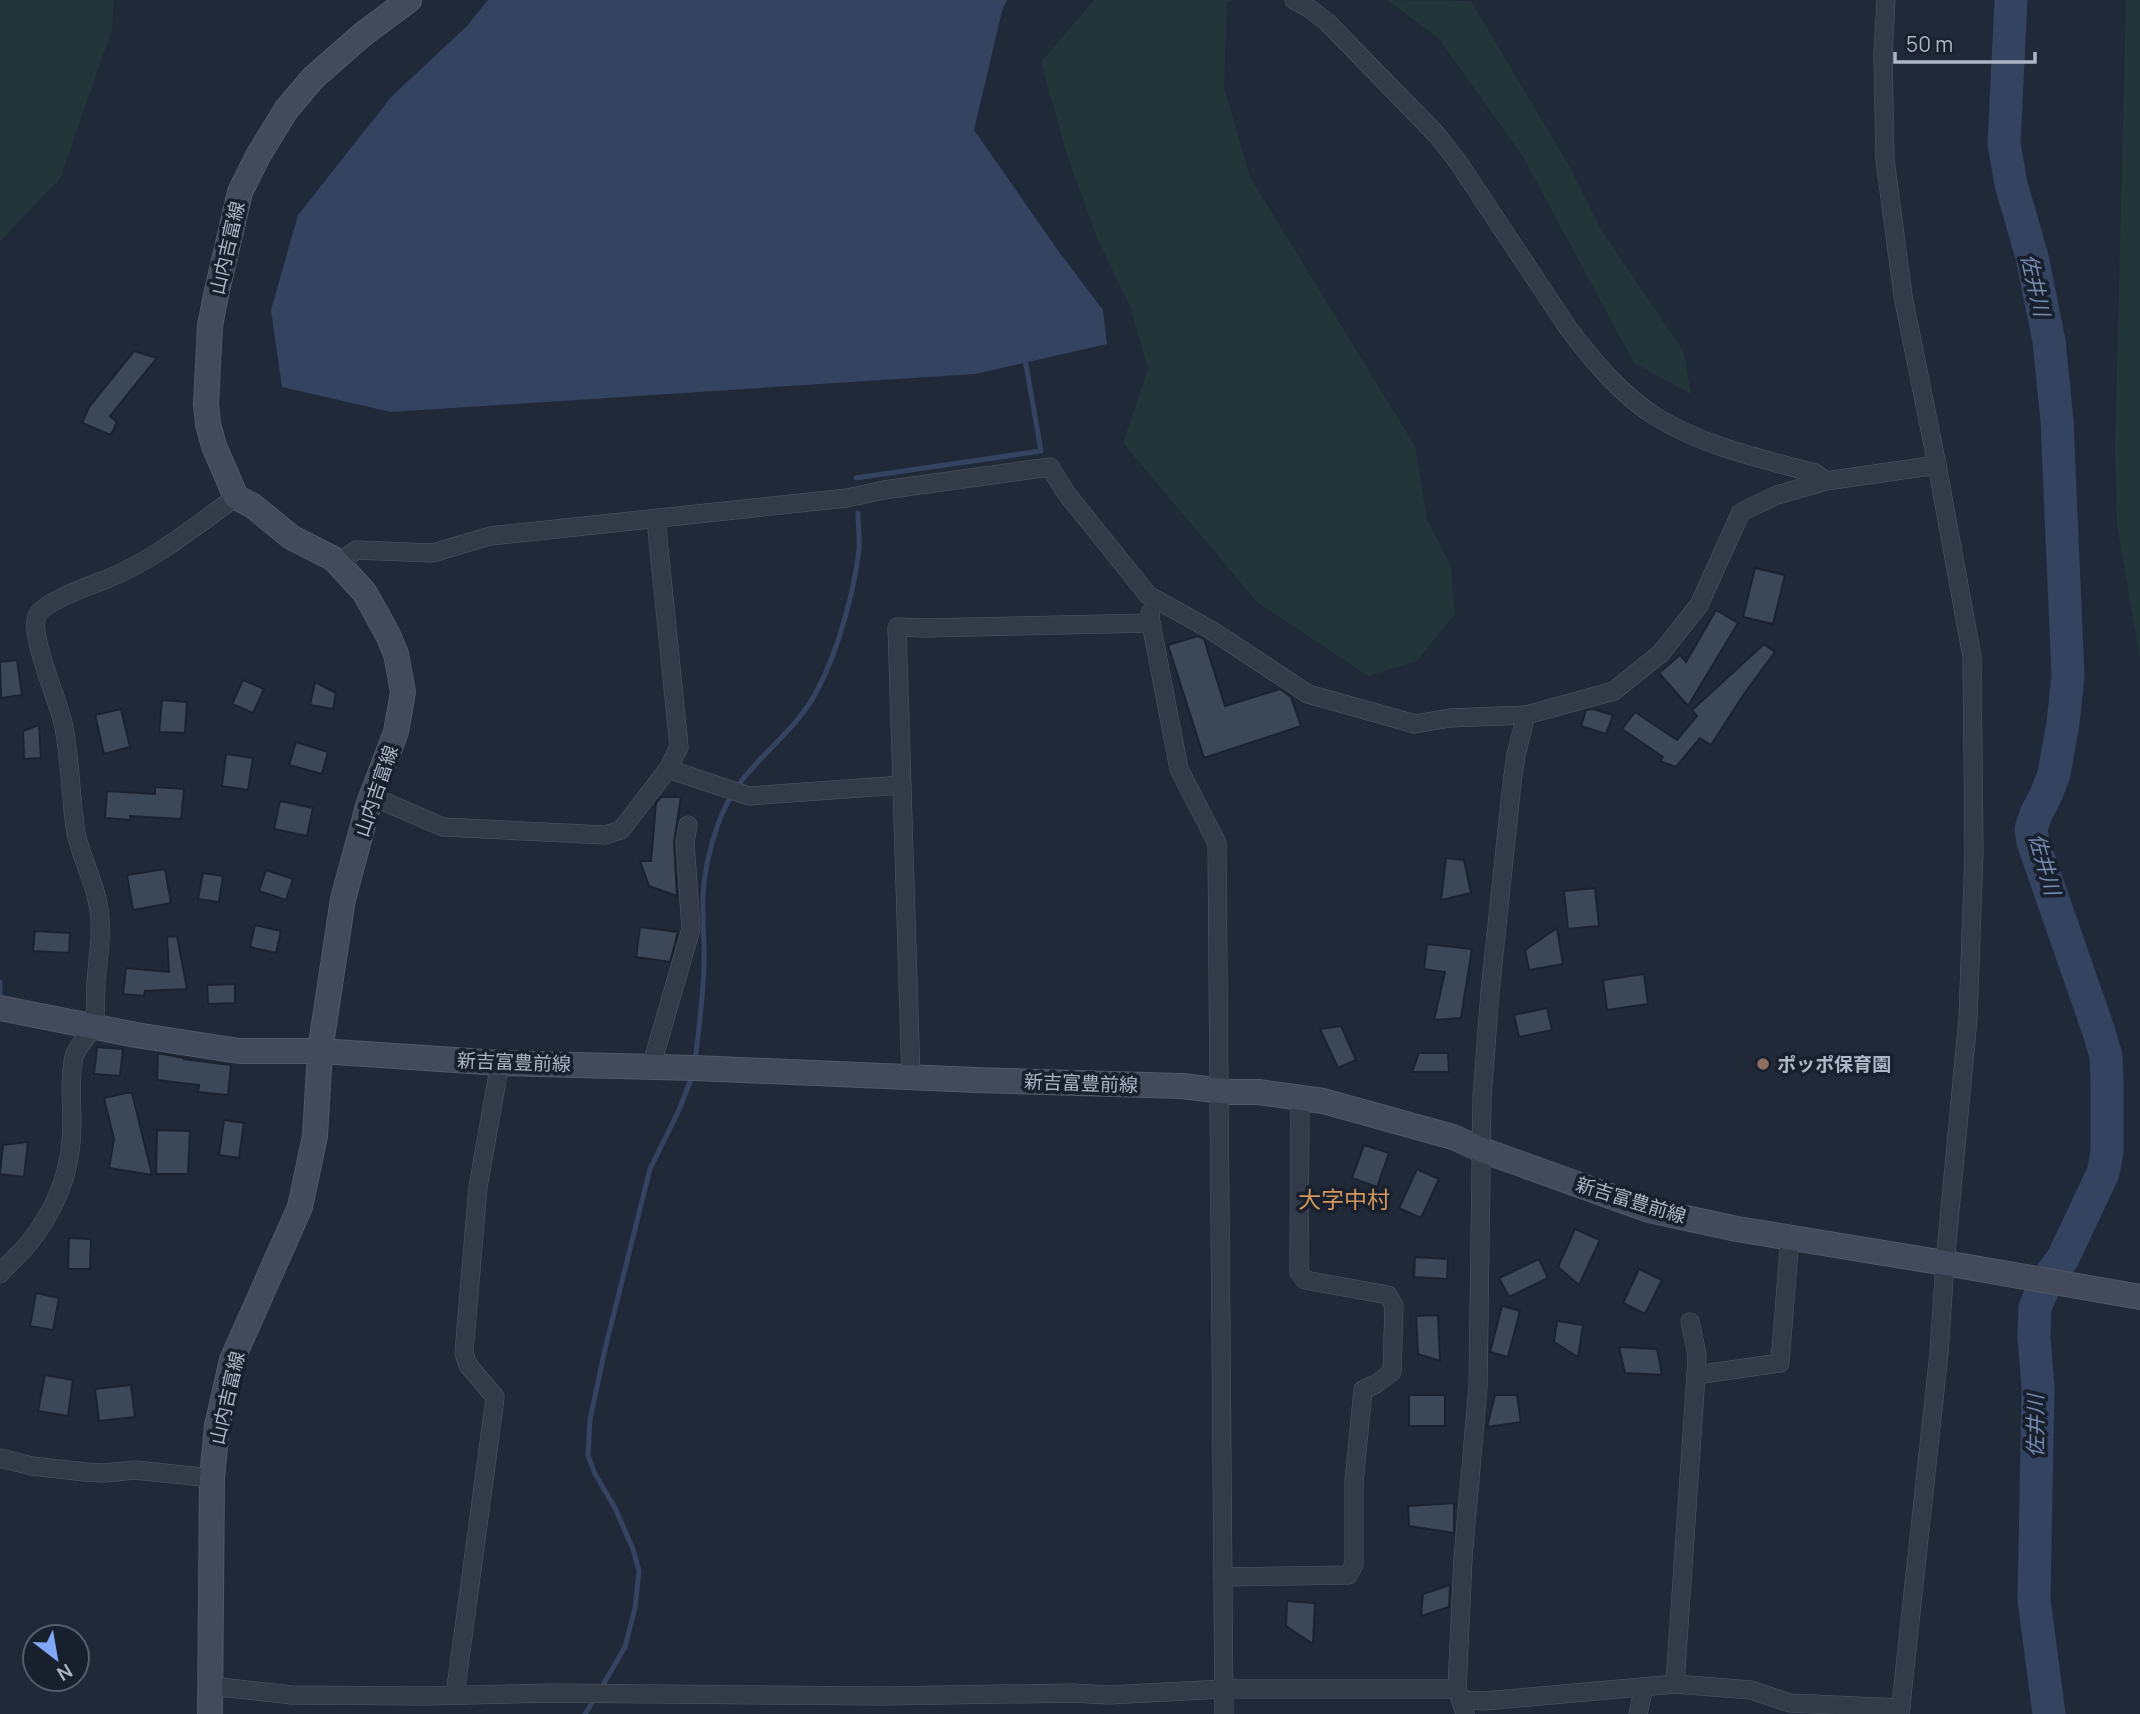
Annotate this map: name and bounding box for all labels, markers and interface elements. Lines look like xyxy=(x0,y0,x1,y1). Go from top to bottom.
scale bar xyxy=(1895,21,2035,65)
text: 50 m xyxy=(1906,30,1953,58)
street label: 山内吉富線 xyxy=(204,199,250,297)
water label: 佐井川 xyxy=(2015,251,2057,321)
street label: 山内吉富線 xyxy=(348,742,404,840)
water label: 佐井川 xyxy=(2023,830,2068,900)
street label: 新吉富豊前線 xyxy=(457,1047,571,1077)
place label: ポッポ保育園 xyxy=(1777,1051,1891,1077)
marker: ポッポ保育園 xyxy=(1755,1056,1771,1072)
street label: 新吉富豊前線 xyxy=(1024,1068,1138,1098)
street label: 新吉富豊前線 xyxy=(1573,1171,1689,1229)
district label: 大字中村 xyxy=(1298,1183,1390,1215)
street label: 山内吉富線 xyxy=(204,1349,250,1447)
water label: 佐井川 xyxy=(2021,1393,2049,1458)
north arrow xyxy=(21,1623,91,1693)
text: N xyxy=(52,1658,77,1687)

